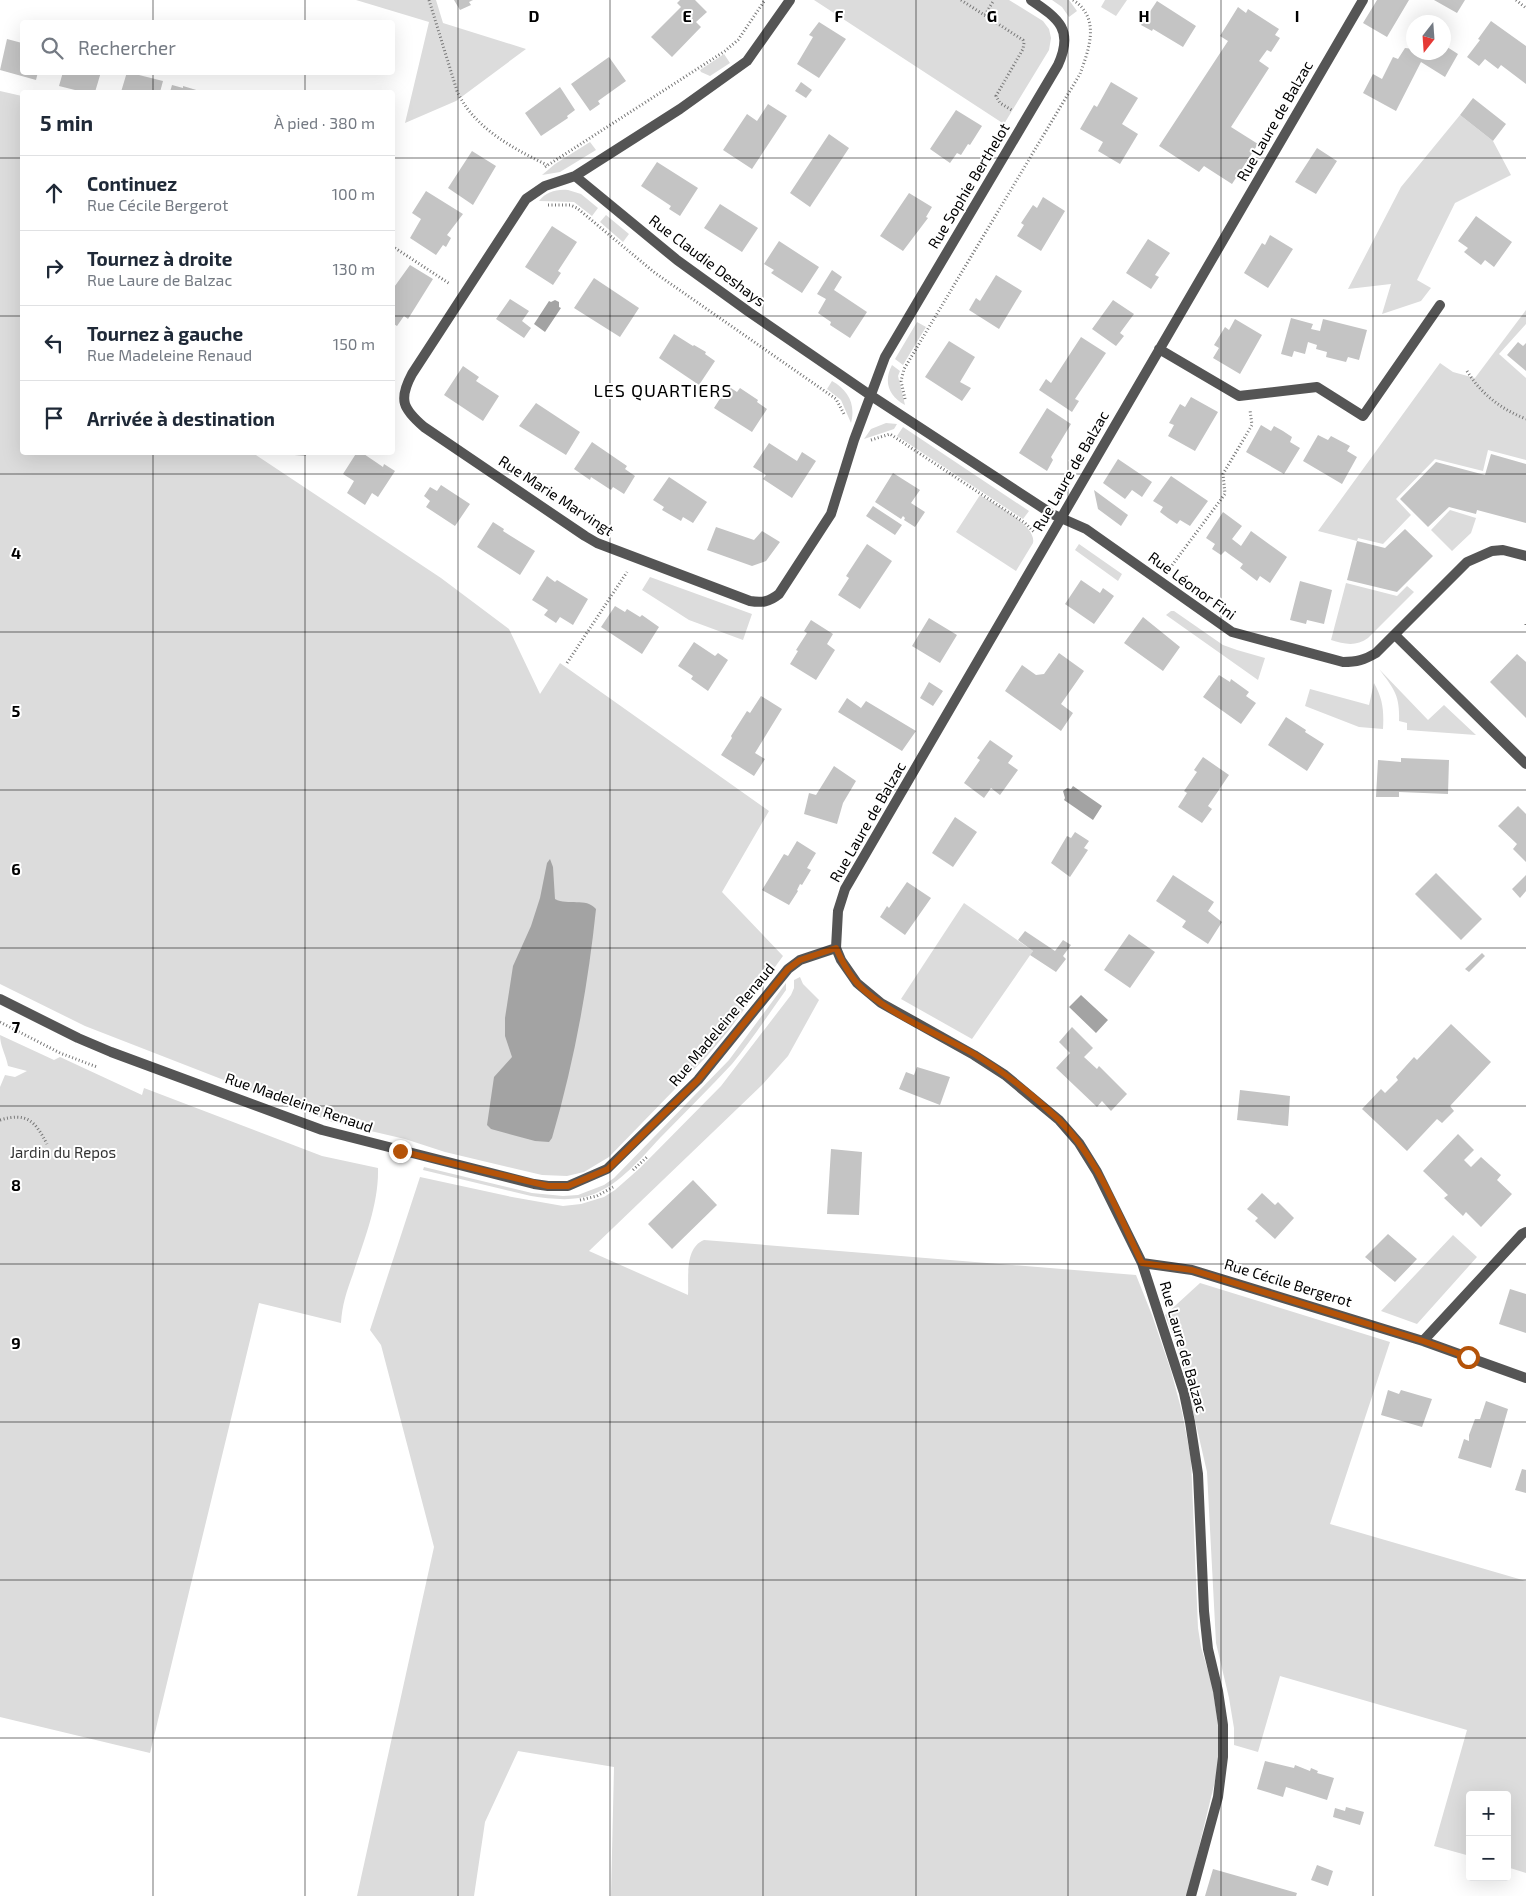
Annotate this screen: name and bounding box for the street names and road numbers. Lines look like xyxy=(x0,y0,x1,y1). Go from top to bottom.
street label: Rue Laure de Balzac xyxy=(1232,57,1316,184)
street label: Rue Sophie Berthelot xyxy=(924,119,1013,252)
street label: Rue Claudie Deshays xyxy=(646,211,769,310)
street label: Rue Laure de Balzac xyxy=(1028,407,1112,534)
street label: Rue Marie Marvingt xyxy=(496,451,618,539)
street label: Rue Léonor Fini xyxy=(1145,547,1240,623)
street label: Rue Laure de Balzac xyxy=(825,758,909,885)
street label: Rue Madeleine Renaud xyxy=(665,959,778,1089)
street label: Rue Madeleine Renaud xyxy=(223,1068,376,1136)
street label: Rue Cécile Bergerot xyxy=(1222,1254,1355,1310)
street label: Rue Laure de Balzac xyxy=(1157,1279,1211,1415)

